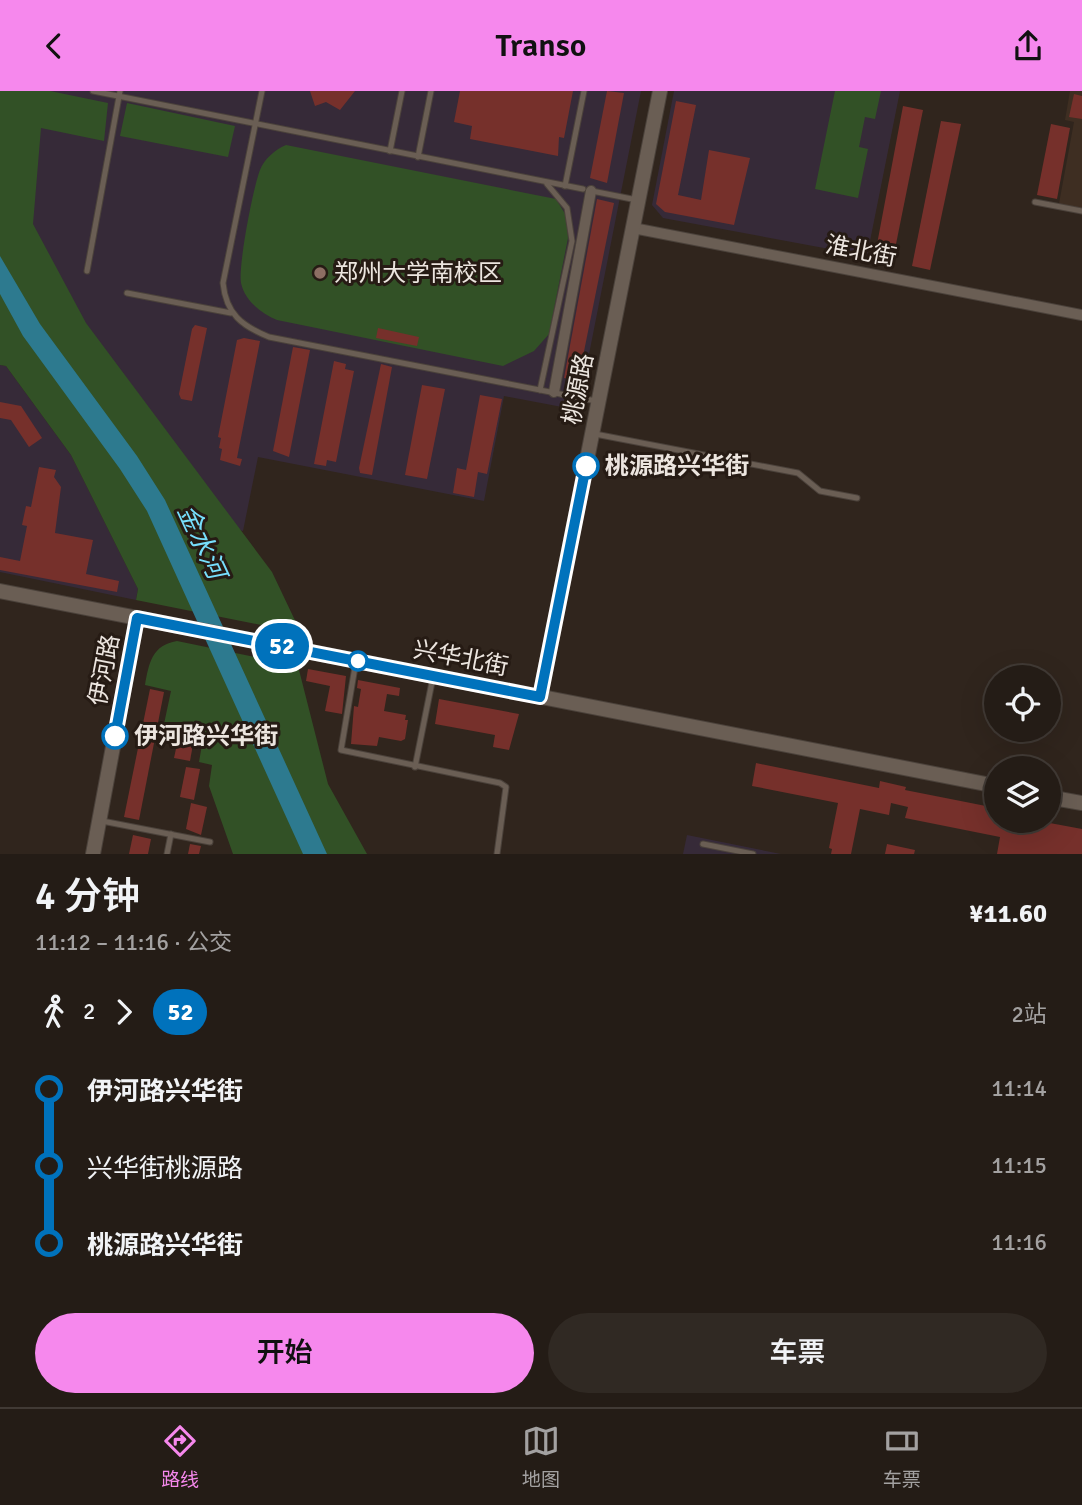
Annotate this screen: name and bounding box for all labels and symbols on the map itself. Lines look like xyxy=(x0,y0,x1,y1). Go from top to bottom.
street label: 淮北街 xyxy=(823,229,899,273)
place label: 郑州大学南校区 xyxy=(334,258,502,288)
marker: 郑州大学南校区 xyxy=(312,265,328,281)
street label: 桃源路 xyxy=(556,351,600,427)
place label: 桃源路兴华街 xyxy=(605,451,749,481)
marker: 桃源路兴华街 xyxy=(573,453,599,479)
water label: 金水河 xyxy=(170,500,234,589)
line badge: 52 xyxy=(250,623,314,669)
street label: 伊河路 xyxy=(82,632,126,708)
street label: 兴华北街 xyxy=(411,634,511,682)
unlabelled marker xyxy=(348,651,368,671)
place label: 伊河路兴华街 xyxy=(134,721,278,751)
marker: 伊河路兴华街 xyxy=(102,723,128,749)

